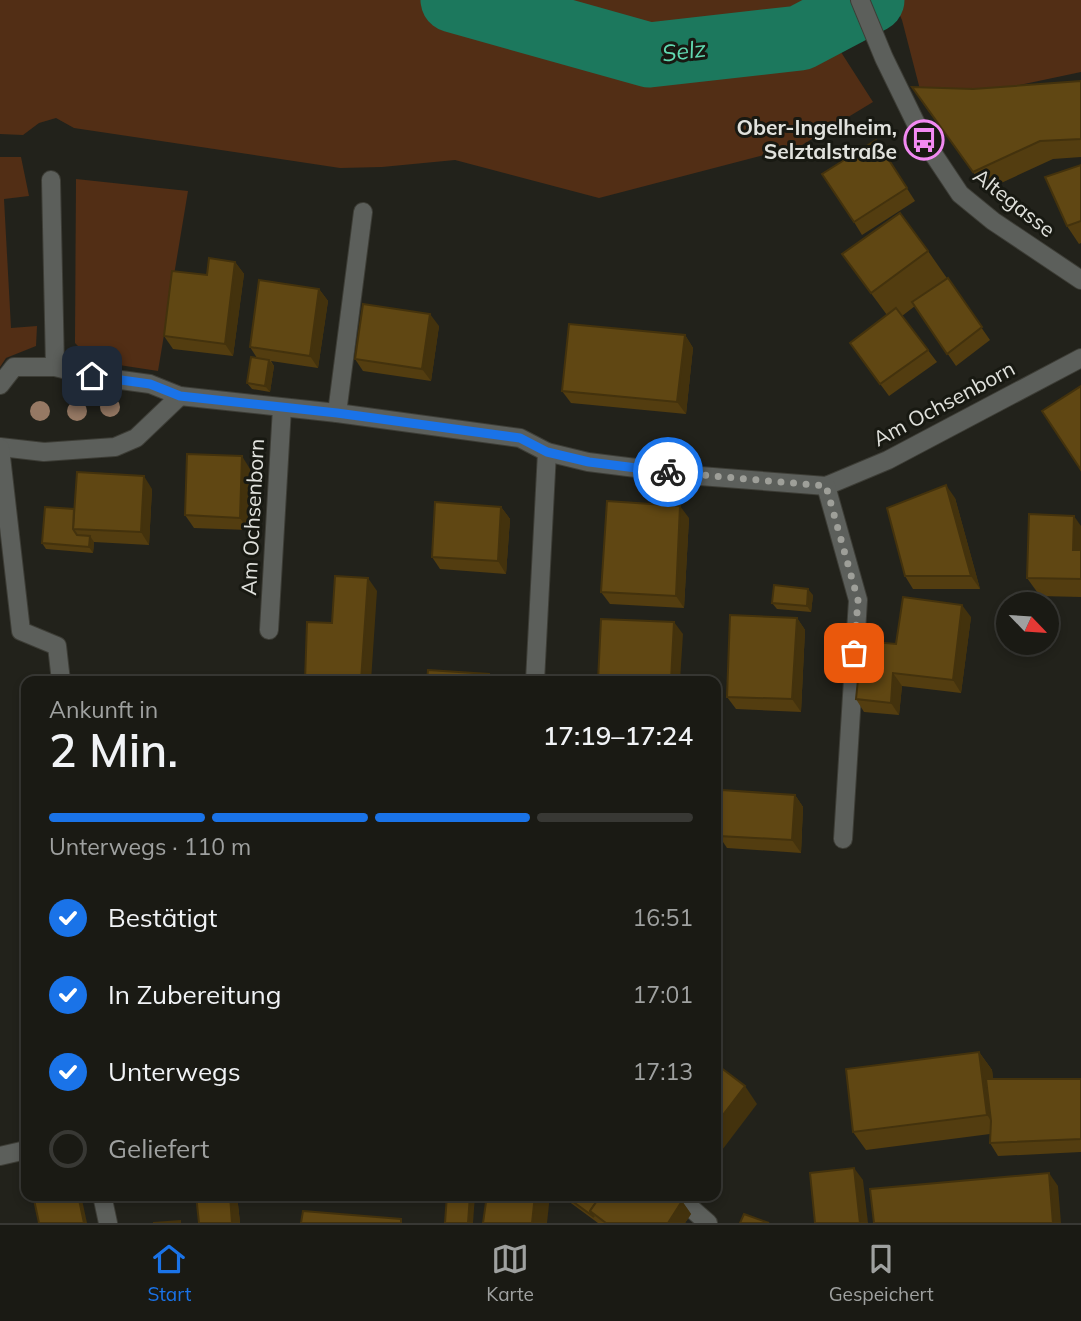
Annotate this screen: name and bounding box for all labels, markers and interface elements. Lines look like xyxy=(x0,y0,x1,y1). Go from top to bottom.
water label: Selz xyxy=(660,33,708,68)
place label: Ober-Ingelheim, Selztalstraße xyxy=(736,114,897,164)
bus stop icon: Ober-Ingelheim, Selztalstraße xyxy=(903,119,945,161)
street label: Altegasse xyxy=(969,162,1061,242)
pin xyxy=(62,346,122,406)
street label: Am Ochsenborn xyxy=(868,355,1019,451)
icon: home xyxy=(73,357,111,395)
courier xyxy=(633,437,703,507)
street label: Am Ochsenborn xyxy=(235,438,269,596)
icon: bike xyxy=(649,453,687,491)
north arrow xyxy=(996,592,1059,654)
map controls xyxy=(996,592,1059,655)
pin xyxy=(824,623,884,683)
icon: bag xyxy=(835,634,873,672)
text: Ankunft in xyxy=(49,695,158,724)
text: 17:19–17:24 xyxy=(543,719,693,752)
text: 2 Min. xyxy=(49,721,178,779)
text: Unterwegs · 110 m xyxy=(49,832,251,861)
icon: check xyxy=(49,899,87,937)
text: Bestätigt xyxy=(108,901,217,934)
text: 16:51 xyxy=(633,903,693,932)
icon: check xyxy=(49,976,87,1014)
text: In Zubereitung xyxy=(108,978,281,1011)
text: 17:01 xyxy=(633,980,693,1009)
icon: check xyxy=(49,1053,87,1091)
text: Unterwegs xyxy=(108,1055,241,1088)
text: 17:13 xyxy=(633,1057,693,1086)
text: Geliefert xyxy=(108,1132,209,1165)
tab: Start xyxy=(147,1240,191,1306)
tab: Karte xyxy=(486,1240,534,1306)
tab: Gespeichert xyxy=(829,1240,934,1306)

